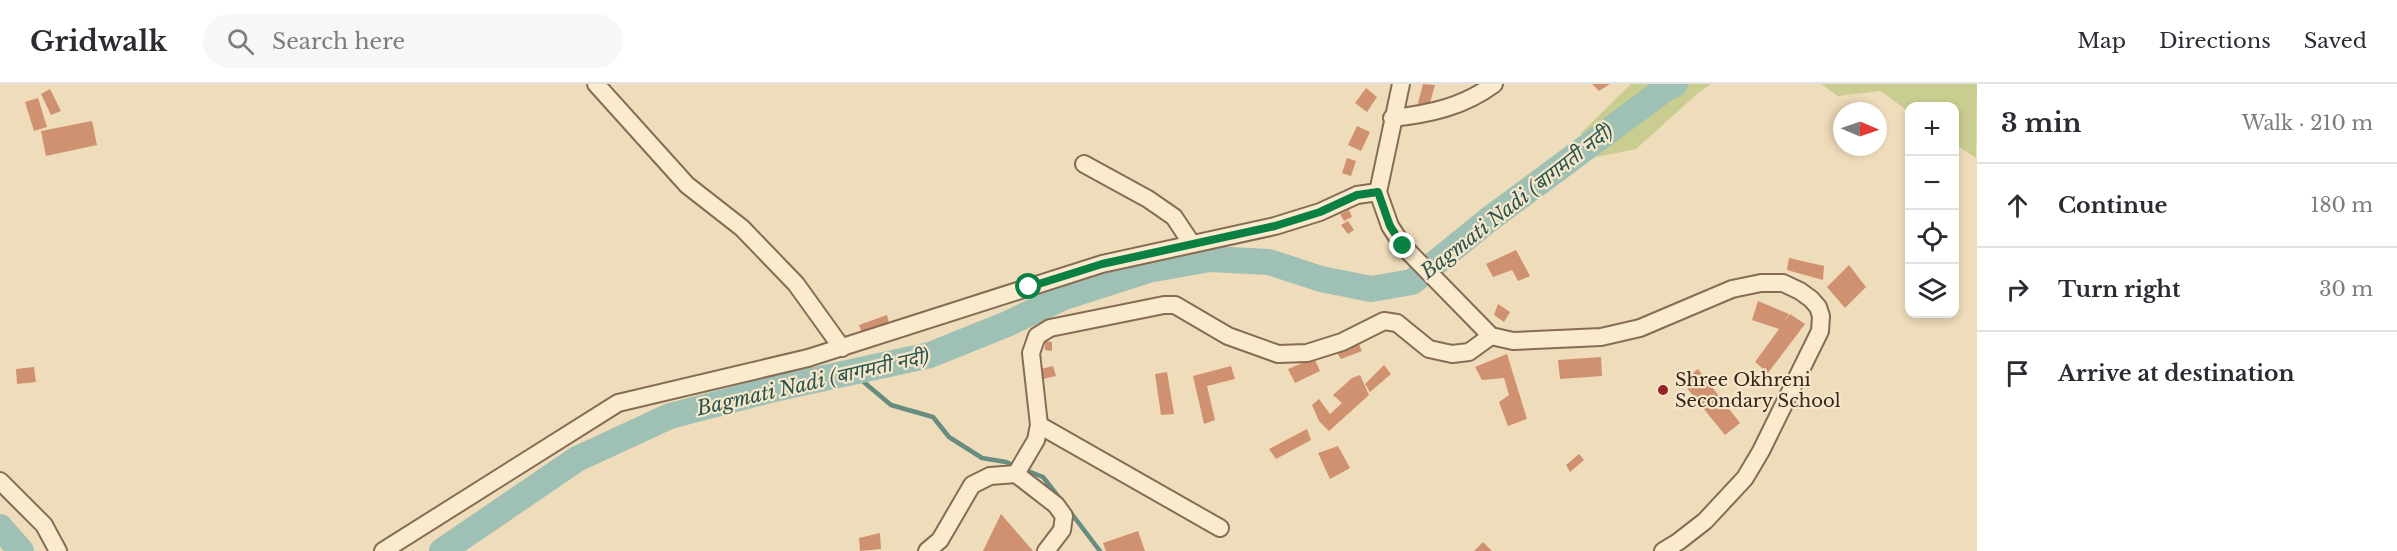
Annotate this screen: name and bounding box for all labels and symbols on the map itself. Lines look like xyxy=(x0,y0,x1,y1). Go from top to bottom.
north arrow xyxy=(1833,102,1887,156)
water label: Bagmati Nadi (बागमती नदी) xyxy=(1415,118,1618,284)
route end xyxy=(1389,232,1415,258)
route start xyxy=(1015,273,1041,299)
water label: Bagmati Nadi (बागमती नदी) xyxy=(693,343,932,421)
place label: Shree Okhreni Secondary School xyxy=(1675,369,1841,412)
marker: Shree Okhreni Secondary School xyxy=(1656,383,1670,397)

